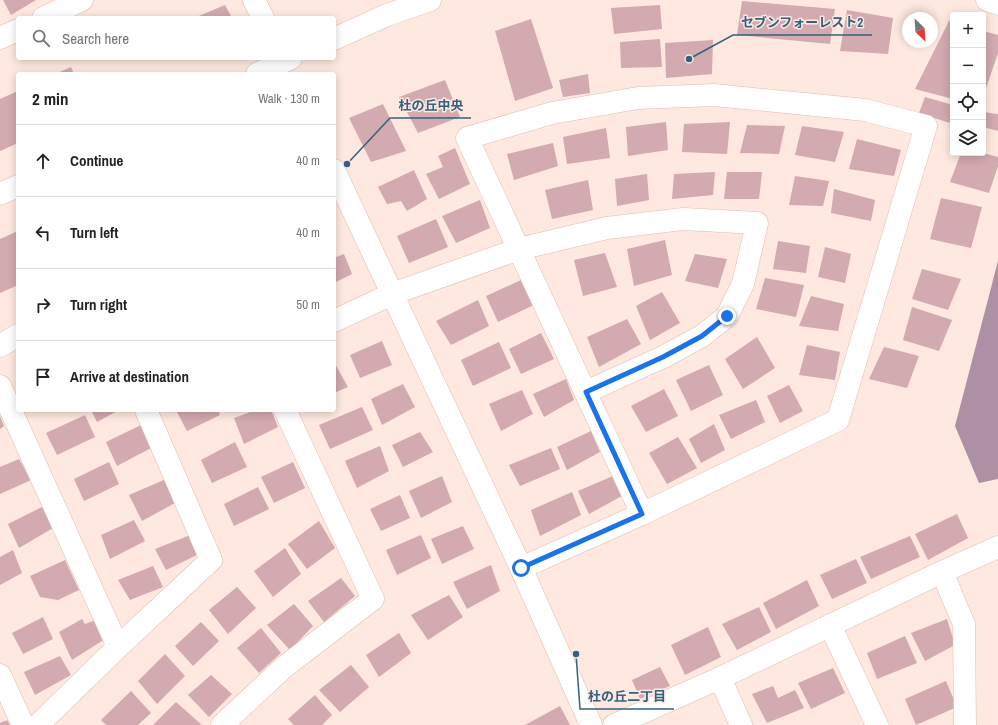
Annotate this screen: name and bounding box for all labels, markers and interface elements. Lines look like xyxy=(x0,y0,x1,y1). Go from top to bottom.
callout: セブンフォーレスト2 xyxy=(733,10,872,35)
north arrow xyxy=(902,12,938,48)
map controls xyxy=(950,12,986,156)
button: + xyxy=(950,12,986,48)
text: セブンフォーレスト2 xyxy=(741,14,863,31)
search box xyxy=(16,16,336,60)
icon: search xyxy=(30,27,52,49)
text: Search here xyxy=(62,28,129,49)
button: − xyxy=(950,48,986,84)
button: locate xyxy=(950,84,986,120)
text: 2 min xyxy=(32,87,68,110)
text: Walk · 130 m xyxy=(258,90,320,107)
callout: 杜の丘中央 xyxy=(390,93,471,118)
text: 杜の丘中央 xyxy=(398,97,464,114)
button: layers xyxy=(950,120,986,156)
icon: ahead xyxy=(32,150,54,172)
text: Continue xyxy=(70,150,123,171)
text: 40 m xyxy=(296,152,320,169)
icon: left xyxy=(32,222,54,244)
text: Turn left xyxy=(70,222,118,243)
text: 40 m xyxy=(296,224,320,241)
icon: right xyxy=(32,294,54,316)
text: Turn right xyxy=(70,294,127,315)
text: 50 m xyxy=(296,296,320,313)
route end xyxy=(718,307,736,325)
icon: arrive xyxy=(32,366,54,388)
text: Arrive at destination xyxy=(70,366,189,387)
route start xyxy=(512,559,530,577)
callout: 杜の丘二丁目 xyxy=(580,684,674,709)
text: 杜の丘二丁目 xyxy=(588,688,666,705)

